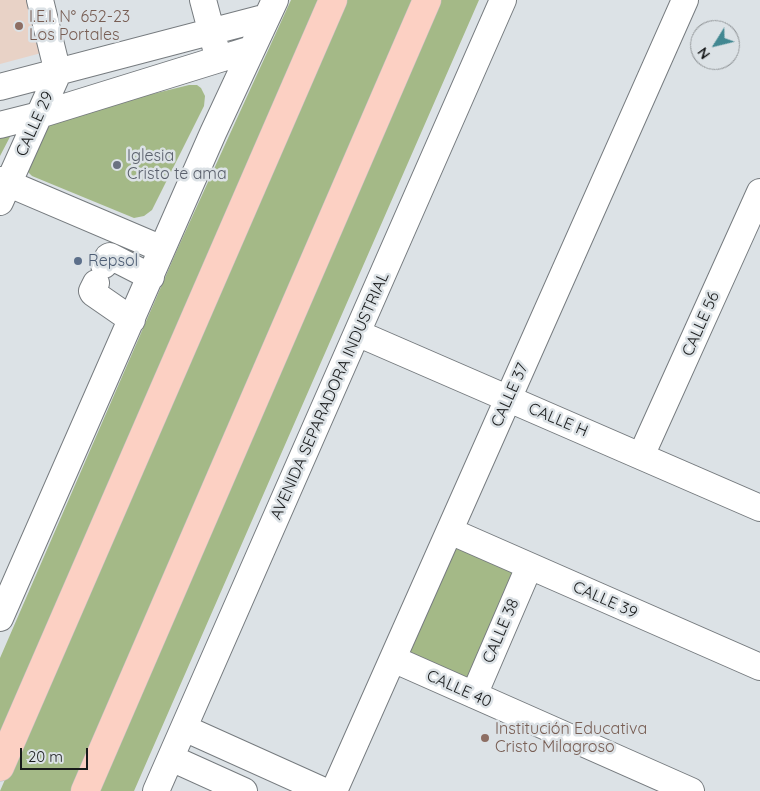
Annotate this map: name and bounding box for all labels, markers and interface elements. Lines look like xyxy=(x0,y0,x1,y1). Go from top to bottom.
place label: I.E.I. N° 652-23 Los Portales xyxy=(29,7,130,45)
marker: I.E.I. N° 652-23 Los Portales xyxy=(13,20,25,32)
north arrow xyxy=(690,20,740,70)
text: N xyxy=(693,44,714,63)
street label: CALLE 29 xyxy=(12,89,58,159)
place label: Iglesia Cristo te ama xyxy=(127,146,227,184)
marker: Iglesia Cristo te ama xyxy=(111,159,123,171)
place label: Repsol xyxy=(88,251,138,271)
marker: Repsol xyxy=(72,255,84,267)
street label: AVENIDA SEPARADORA INDUSTRIAL xyxy=(267,269,393,523)
street label: CALLE 56 xyxy=(678,289,724,359)
street label: CALLE 37 xyxy=(487,360,533,430)
street label: CALLE H xyxy=(525,399,591,441)
street label: CALLE 39 xyxy=(570,577,640,623)
street label: CALLE 38 xyxy=(479,596,523,666)
street label: CALLE 40 xyxy=(423,666,495,712)
place label: Institución Educativa Cristo Milagroso xyxy=(495,719,647,757)
marker: Institución Educativa Cristo Milagroso xyxy=(479,732,491,744)
scale bar xyxy=(22,738,90,770)
text: 20 m xyxy=(28,747,63,766)

